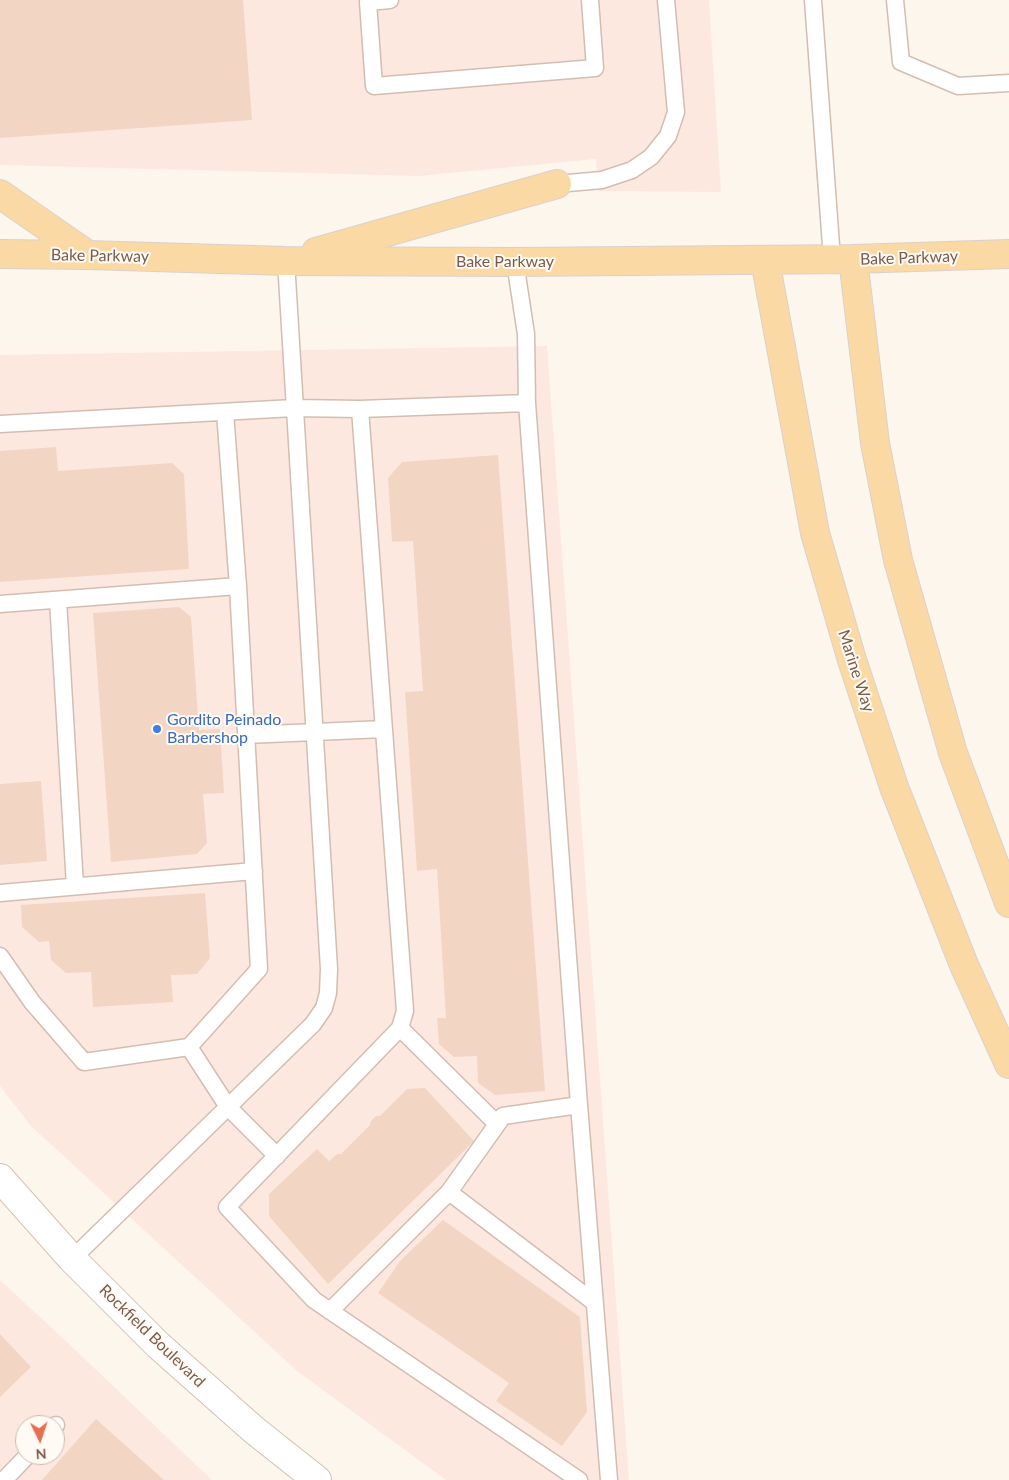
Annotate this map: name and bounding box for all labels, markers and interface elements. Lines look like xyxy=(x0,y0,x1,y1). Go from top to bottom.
street label: Bake Parkway xyxy=(51,246,149,266)
street label: Bake Parkway xyxy=(860,247,958,269)
street label: Bake Parkway xyxy=(456,252,554,272)
street label: Marine Way xyxy=(834,627,878,715)
place label: Gordito Peinado Barbershop xyxy=(167,710,281,748)
marker: Gordito Peinado Barbershop xyxy=(151,723,163,735)
street label: Rockfield Boulevard xyxy=(95,1281,209,1391)
north arrow xyxy=(15,1415,65,1465)
text: N xyxy=(35,1446,47,1463)

